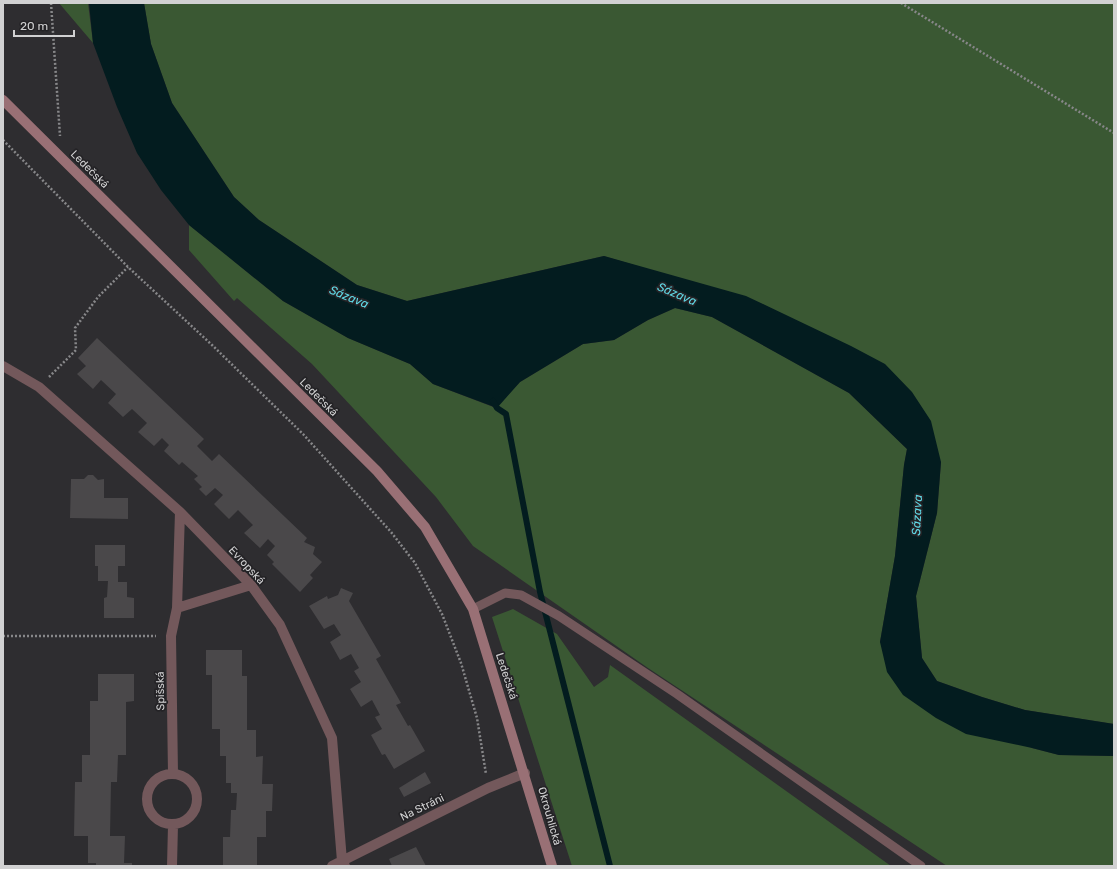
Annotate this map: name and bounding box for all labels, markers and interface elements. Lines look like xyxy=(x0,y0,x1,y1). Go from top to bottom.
scale bar xyxy=(14,12,74,38)
text: 20 m xyxy=(20,19,48,33)
street label: Ledečská xyxy=(68,148,111,191)
water label: Sázava xyxy=(655,280,699,308)
water label: Sázava xyxy=(327,283,371,311)
street label: Ledečská xyxy=(297,376,340,419)
water label: Sázava xyxy=(909,494,925,536)
street label: Evropská xyxy=(226,544,267,587)
street label: Ledečská xyxy=(493,651,520,701)
street label: Spišská xyxy=(154,671,167,711)
street label: Okrouhlická xyxy=(535,786,564,847)
street label: Na Stráni xyxy=(398,791,446,824)

